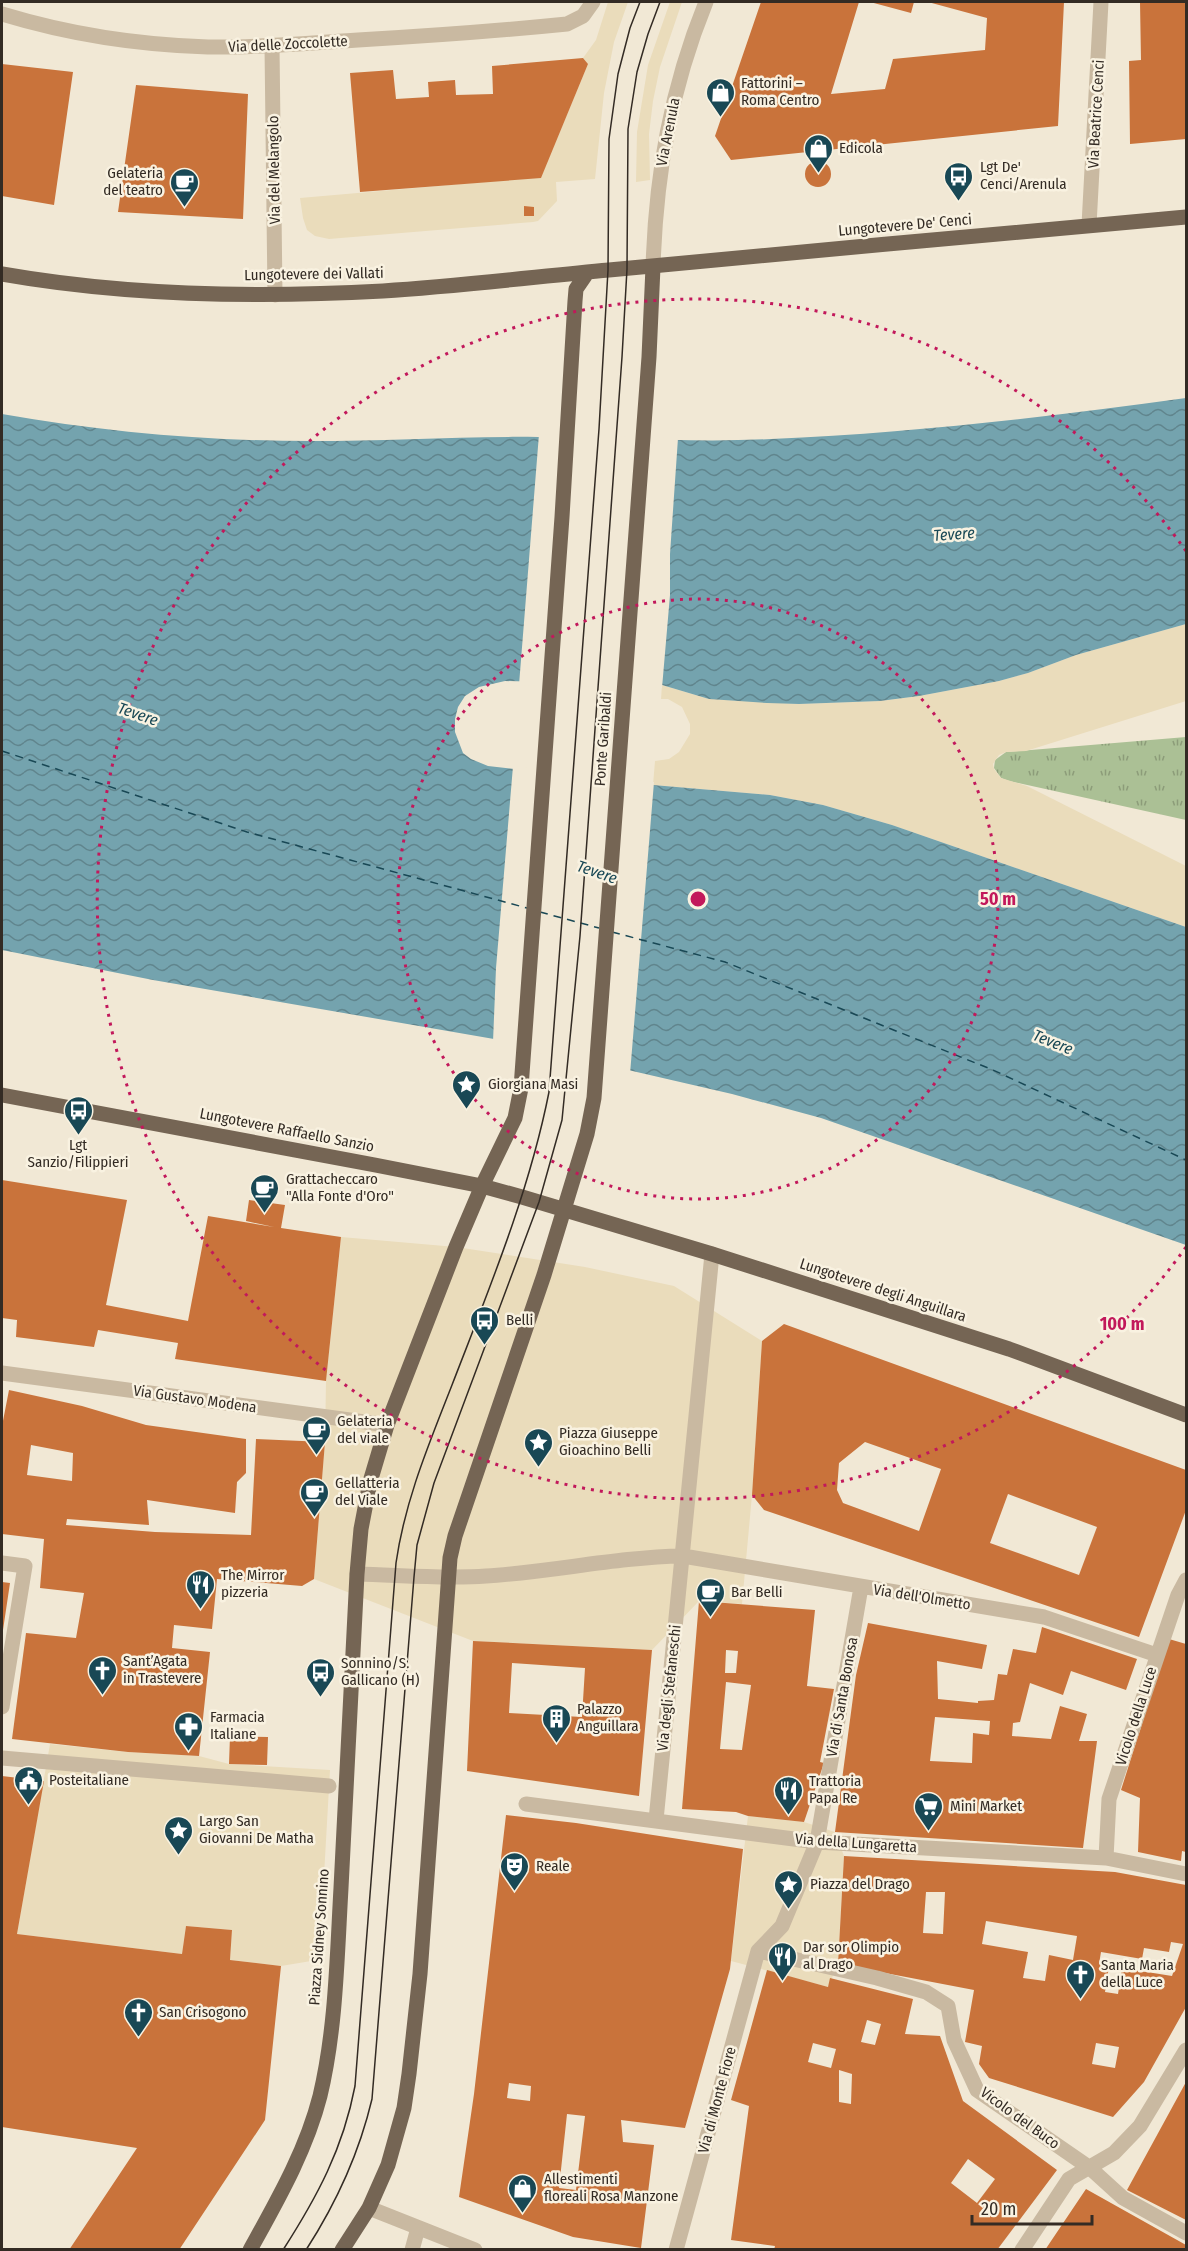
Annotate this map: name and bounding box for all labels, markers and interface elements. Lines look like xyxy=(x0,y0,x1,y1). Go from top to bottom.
street label: Via delle Zoccolette xyxy=(228,32,348,56)
street label: Via Beatrice Cenci xyxy=(1084,59,1108,169)
place label: Fattorini – Roma Centro xyxy=(741,74,820,109)
shop icon: Fattorini – Roma Centro xyxy=(704,76,736,118)
street label: Via Arenula xyxy=(653,96,683,168)
street label: Via del Melangolo xyxy=(264,115,284,225)
shop icon: Edicola xyxy=(802,132,834,174)
place label: Edicola xyxy=(839,139,883,157)
place label: Lgt De' Cenci/Arenula xyxy=(980,158,1067,193)
bus stop icon: Lgt De' Cenci/Arenula xyxy=(943,160,975,202)
place label: Gelateria del teatro xyxy=(103,164,163,199)
cafe icon: Gelateria del teatro xyxy=(168,166,200,208)
street label: Lungotevere De' Cenci xyxy=(837,210,973,240)
street label: Lungotevere dei Vallati xyxy=(244,264,384,284)
water label: Tevere xyxy=(933,523,976,545)
street label: Ponte Garibaldi xyxy=(591,691,615,787)
water label: Tevere xyxy=(115,698,161,730)
water label: Tevere xyxy=(574,856,620,888)
text: 50 m xyxy=(980,888,1016,910)
centre of rings xyxy=(688,889,708,909)
water label: Tevere xyxy=(1030,1025,1076,1059)
place icon: Giorgiana Masi xyxy=(451,1068,483,1110)
place label: Giorgiana Masi xyxy=(488,1075,578,1093)
bus stop icon: Lgt Sanzio/Filippieri xyxy=(62,1094,94,1136)
street label: Lungotevere Raffaello Sanzio xyxy=(198,1104,376,1156)
place label: Lgt Sanzio/Filippieri xyxy=(27,1136,129,1171)
place label: Grattacheccaro "Alla Fonte d'Oro" xyxy=(286,1170,394,1205)
cafe icon: Grattacheccaro "Alla Fonte d'Oro" xyxy=(249,1172,281,1214)
street label: Lungotevere degli Anguillara xyxy=(797,1255,969,1325)
bus stop icon: Belli xyxy=(469,1304,501,1346)
place label: Belli xyxy=(506,1311,533,1329)
text: 100 m xyxy=(1100,1313,1144,1335)
street label: Via Gustavo Modena xyxy=(132,1381,258,1417)
place label: Gelateria del viale xyxy=(337,1412,393,1447)
cafe icon: Gelateria del viale xyxy=(300,1414,332,1456)
place label: Piazza Giuseppe Gioachino Belli xyxy=(559,1424,658,1459)
place icon: Piazza Giuseppe Gioachino Belli xyxy=(522,1426,554,1468)
place label: Gellatteria del Viale xyxy=(335,1474,400,1509)
cafe icon: Gellatteria del Viale xyxy=(298,1476,330,1518)
place label: The Mirror pizzeria xyxy=(221,1566,285,1601)
restaurant icon: The Mirror pizzeria xyxy=(184,1568,216,1610)
cafe icon: Bar Belli xyxy=(694,1576,726,1618)
street label: Via dell'Olmetto xyxy=(872,1580,972,1614)
place label: Bar Belli xyxy=(731,1583,783,1601)
street label: Via degli Stefaneschi xyxy=(653,1624,685,1752)
street label: Via di Santa Bonosa xyxy=(823,1636,861,1758)
place label: Sant’Agata in Trastevere xyxy=(123,1652,201,1687)
church icon: Sant’Agata in Trastevere xyxy=(86,1654,118,1696)
place label: Sonnino/S. Gallicano (H) xyxy=(341,1654,419,1689)
bus stop icon: Sonnino/S. Gallicano (H) xyxy=(304,1656,336,1698)
street label: Vicolo della Luce xyxy=(1112,1664,1160,1768)
place label: Palazzo Anguillara xyxy=(577,1700,639,1735)
building icon: Palazzo Anguillara xyxy=(540,1702,572,1744)
place label: Farmacia Italiane xyxy=(210,1708,265,1743)
pharmacy icon: Farmacia Italiane xyxy=(173,1710,205,1752)
public building icon: Posteitaliane xyxy=(12,1764,44,1806)
place label: Posteitaliane xyxy=(49,1771,129,1789)
place label: Trattoria Papa Re xyxy=(809,1772,861,1807)
restaurant icon: Trattoria Papa Re xyxy=(772,1774,804,1816)
supermarket icon: Mini Market xyxy=(913,1790,945,1832)
place label: Mini Market xyxy=(950,1797,1022,1815)
place label: Largo San Giovanni De Matha xyxy=(199,1812,314,1847)
place icon: Largo San Giovanni De Matha xyxy=(162,1814,194,1856)
street label: Via della Lungaretta xyxy=(795,1830,917,1856)
theatre icon: Reale xyxy=(499,1850,531,1892)
place label: Reale xyxy=(536,1857,570,1875)
street label: Piazza Sidney Sonnino xyxy=(305,1868,333,2006)
place icon: Piazza del Drago xyxy=(773,1868,805,1910)
place label: Piazza del Drago xyxy=(810,1875,910,1893)
place label: Dar sor Olimpio al Drago xyxy=(803,1938,899,1973)
restaurant icon: Dar sor Olimpio al Drago xyxy=(766,1940,798,1982)
place label: Santa Maria della Luce xyxy=(1101,1956,1174,1991)
church icon: Santa Maria della Luce xyxy=(1064,1958,1096,2000)
church icon: San Crisogono xyxy=(122,1996,154,2038)
place label: San Crisogono xyxy=(159,2003,247,2021)
street label: Via di Monte Fiore xyxy=(694,2045,740,2155)
street label: Vicolo del Buco xyxy=(977,2083,1063,2153)
place label: Allestimenti floreali Rosa Manzone xyxy=(544,2170,679,2205)
shop icon: Allestimenti floreali Rosa Manzone xyxy=(507,2172,539,2214)
scale bar xyxy=(972,2188,1092,2226)
text: 20 m xyxy=(981,2198,1016,2220)

